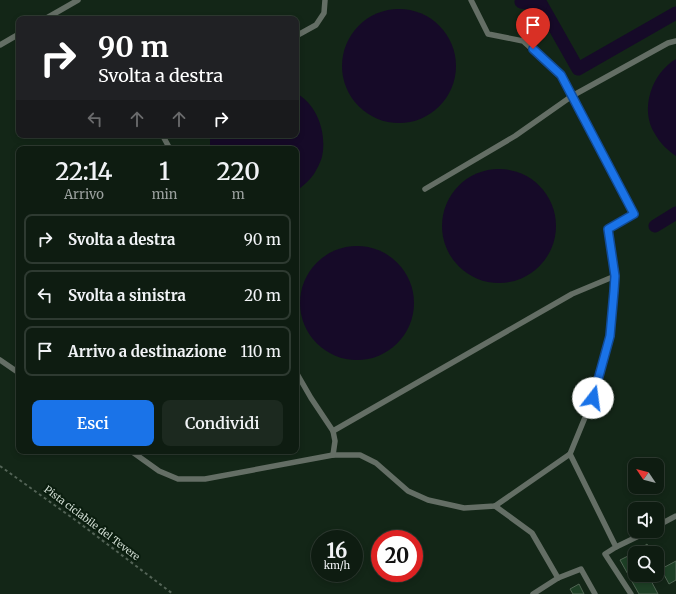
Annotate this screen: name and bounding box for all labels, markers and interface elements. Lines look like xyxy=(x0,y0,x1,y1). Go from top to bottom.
pin xyxy=(516,8,550,49)
icon: arrive xyxy=(522,14,544,36)
text: 90 m xyxy=(98,29,169,65)
icon: right xyxy=(32,32,84,84)
text: Svolta a destra xyxy=(98,64,223,87)
icon: left xyxy=(84,108,106,130)
icon: ahead xyxy=(126,108,148,130)
icon: ahead xyxy=(168,108,190,130)
icon: right xyxy=(210,108,232,130)
text: 22:14 xyxy=(55,156,113,187)
text: 1 xyxy=(159,156,170,187)
text: 220 xyxy=(217,156,260,187)
text: Arrivo xyxy=(64,186,104,203)
text: min xyxy=(152,186,177,203)
text: m xyxy=(232,186,245,203)
icon: right xyxy=(34,228,56,250)
text: Svolta a destra xyxy=(68,230,175,249)
text: 90 m xyxy=(244,230,281,249)
icon: left xyxy=(34,284,56,306)
text: Svolta a sinistra xyxy=(68,286,186,305)
text: 20 m xyxy=(244,286,281,305)
icon: arrive xyxy=(34,340,56,362)
text: Arrivo a destinazione xyxy=(68,342,226,361)
text: 110 m xyxy=(240,342,281,361)
position arrow xyxy=(572,377,614,419)
button: Esci xyxy=(32,400,154,446)
button: Condividi xyxy=(162,400,283,446)
north arrow xyxy=(628,458,664,494)
map controls xyxy=(628,458,664,582)
street label: Pista ciclabile del Tevere xyxy=(41,483,143,563)
button: sound xyxy=(628,502,664,538)
speed limit sign: 20 xyxy=(371,530,423,582)
text: 16 xyxy=(327,538,347,563)
button: search xyxy=(628,546,664,582)
text: km/h xyxy=(324,559,350,572)

